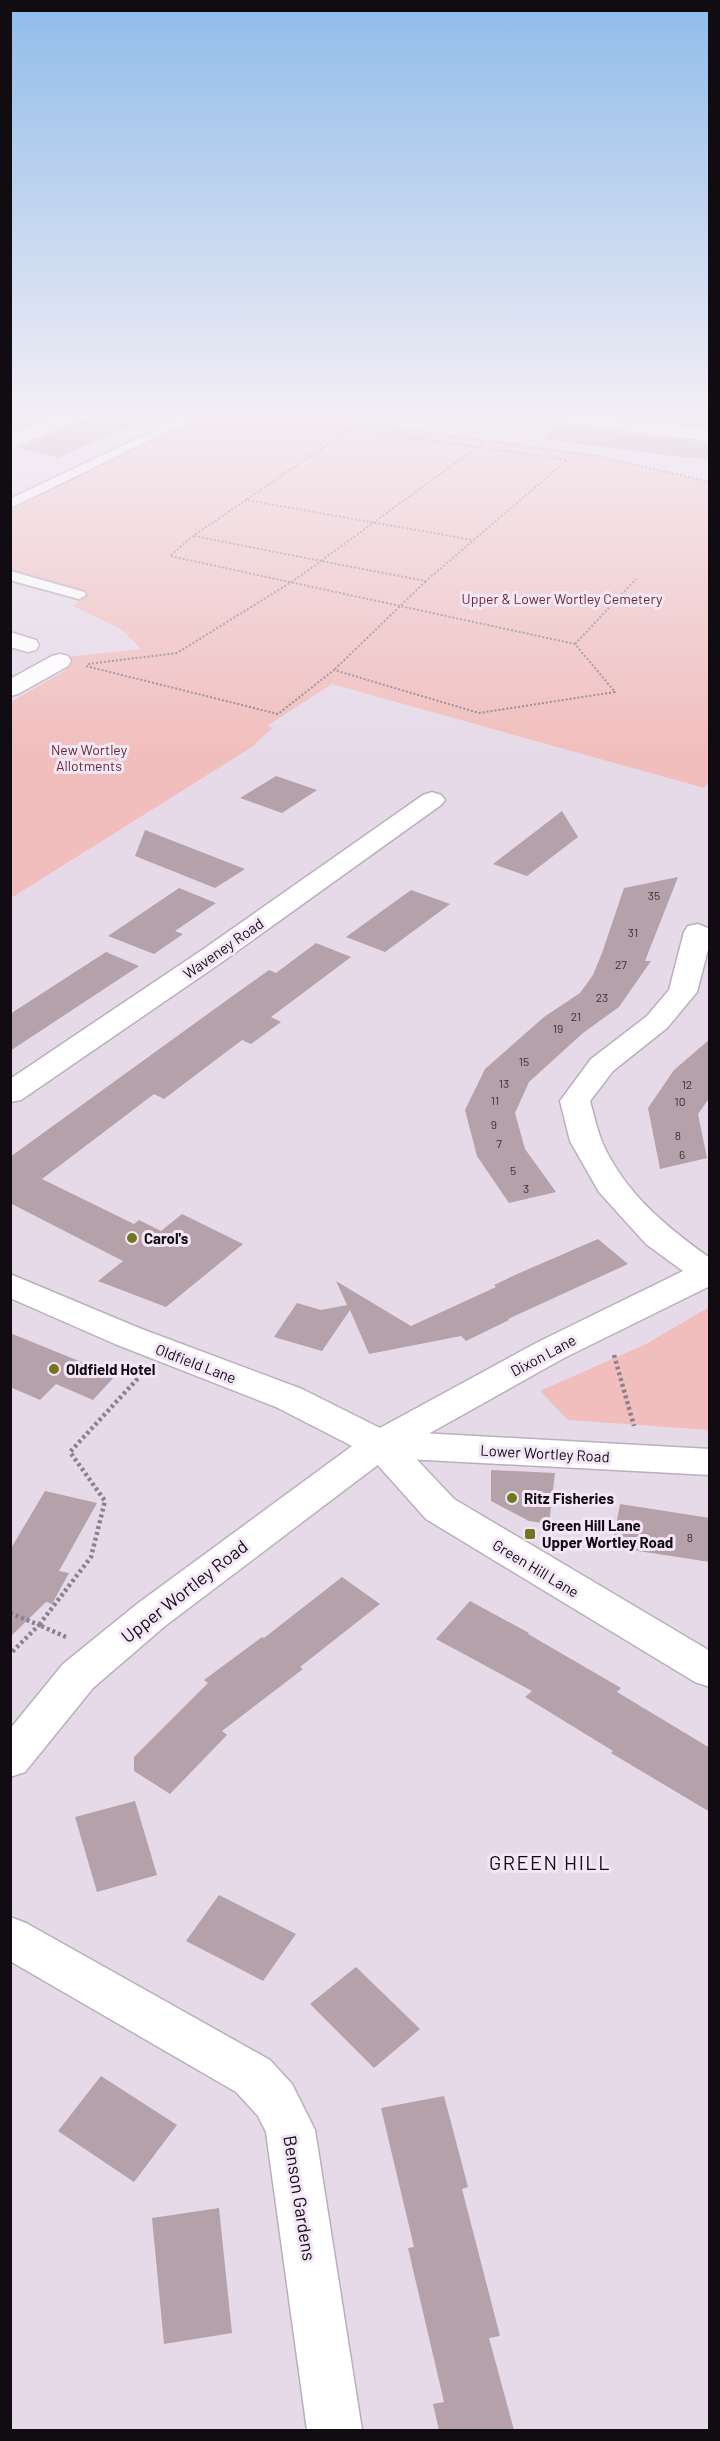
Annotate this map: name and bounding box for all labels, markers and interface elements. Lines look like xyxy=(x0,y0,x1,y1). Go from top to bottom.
park label: Upper & Lower Wortley Cemetery xyxy=(462,590,663,607)
park label: New Wortley Allotments xyxy=(51,741,128,774)
house number: 35 xyxy=(648,888,660,902)
street label: Waveney Road xyxy=(179,914,267,982)
house number: 31 xyxy=(628,925,638,939)
house number: 27 xyxy=(615,957,627,971)
house number: 23 xyxy=(596,990,608,1004)
house number: 21 xyxy=(571,1009,581,1023)
house number: 19 xyxy=(553,1021,563,1035)
house number: 15 xyxy=(519,1054,529,1068)
house number: 13 xyxy=(499,1076,509,1090)
house number: 12 xyxy=(682,1077,692,1091)
house number: 11 xyxy=(491,1093,499,1107)
house number: 10 xyxy=(675,1094,685,1108)
house number: 9 xyxy=(491,1117,497,1131)
house number: 8 xyxy=(675,1128,681,1142)
house number: 7 xyxy=(496,1136,502,1150)
house number: 6 xyxy=(679,1147,685,1161)
house number: 5 xyxy=(510,1163,516,1177)
house number: 3 xyxy=(523,1181,529,1195)
place label: Carol's xyxy=(144,1229,189,1247)
marker: Carol's xyxy=(125,1231,139,1245)
street label: Dixon Lane xyxy=(507,1330,579,1380)
street label: Oldfield Lane xyxy=(153,1339,239,1387)
place label: Oldfield Hotel xyxy=(66,1360,155,1378)
marker: Oldfield Hotel xyxy=(47,1362,61,1376)
street label: Lower Wortley Road xyxy=(480,1441,610,1465)
place label: Ritz Fisheries xyxy=(524,1489,614,1507)
marker: Ritz Fisheries xyxy=(505,1491,519,1505)
place label: Green Hill Lane Upper Wortley Road xyxy=(542,1516,673,1551)
marker: Green Hill Lane Upper Wortley Road xyxy=(523,1527,537,1541)
house number: 8 xyxy=(687,1530,693,1544)
street label: Upper Wortley Road xyxy=(116,1535,252,1647)
street label: Green Hill Lane xyxy=(490,1535,582,1601)
district label: GREEN HILL xyxy=(489,1850,611,1874)
street label: Benson Gardens xyxy=(279,2134,321,2262)

